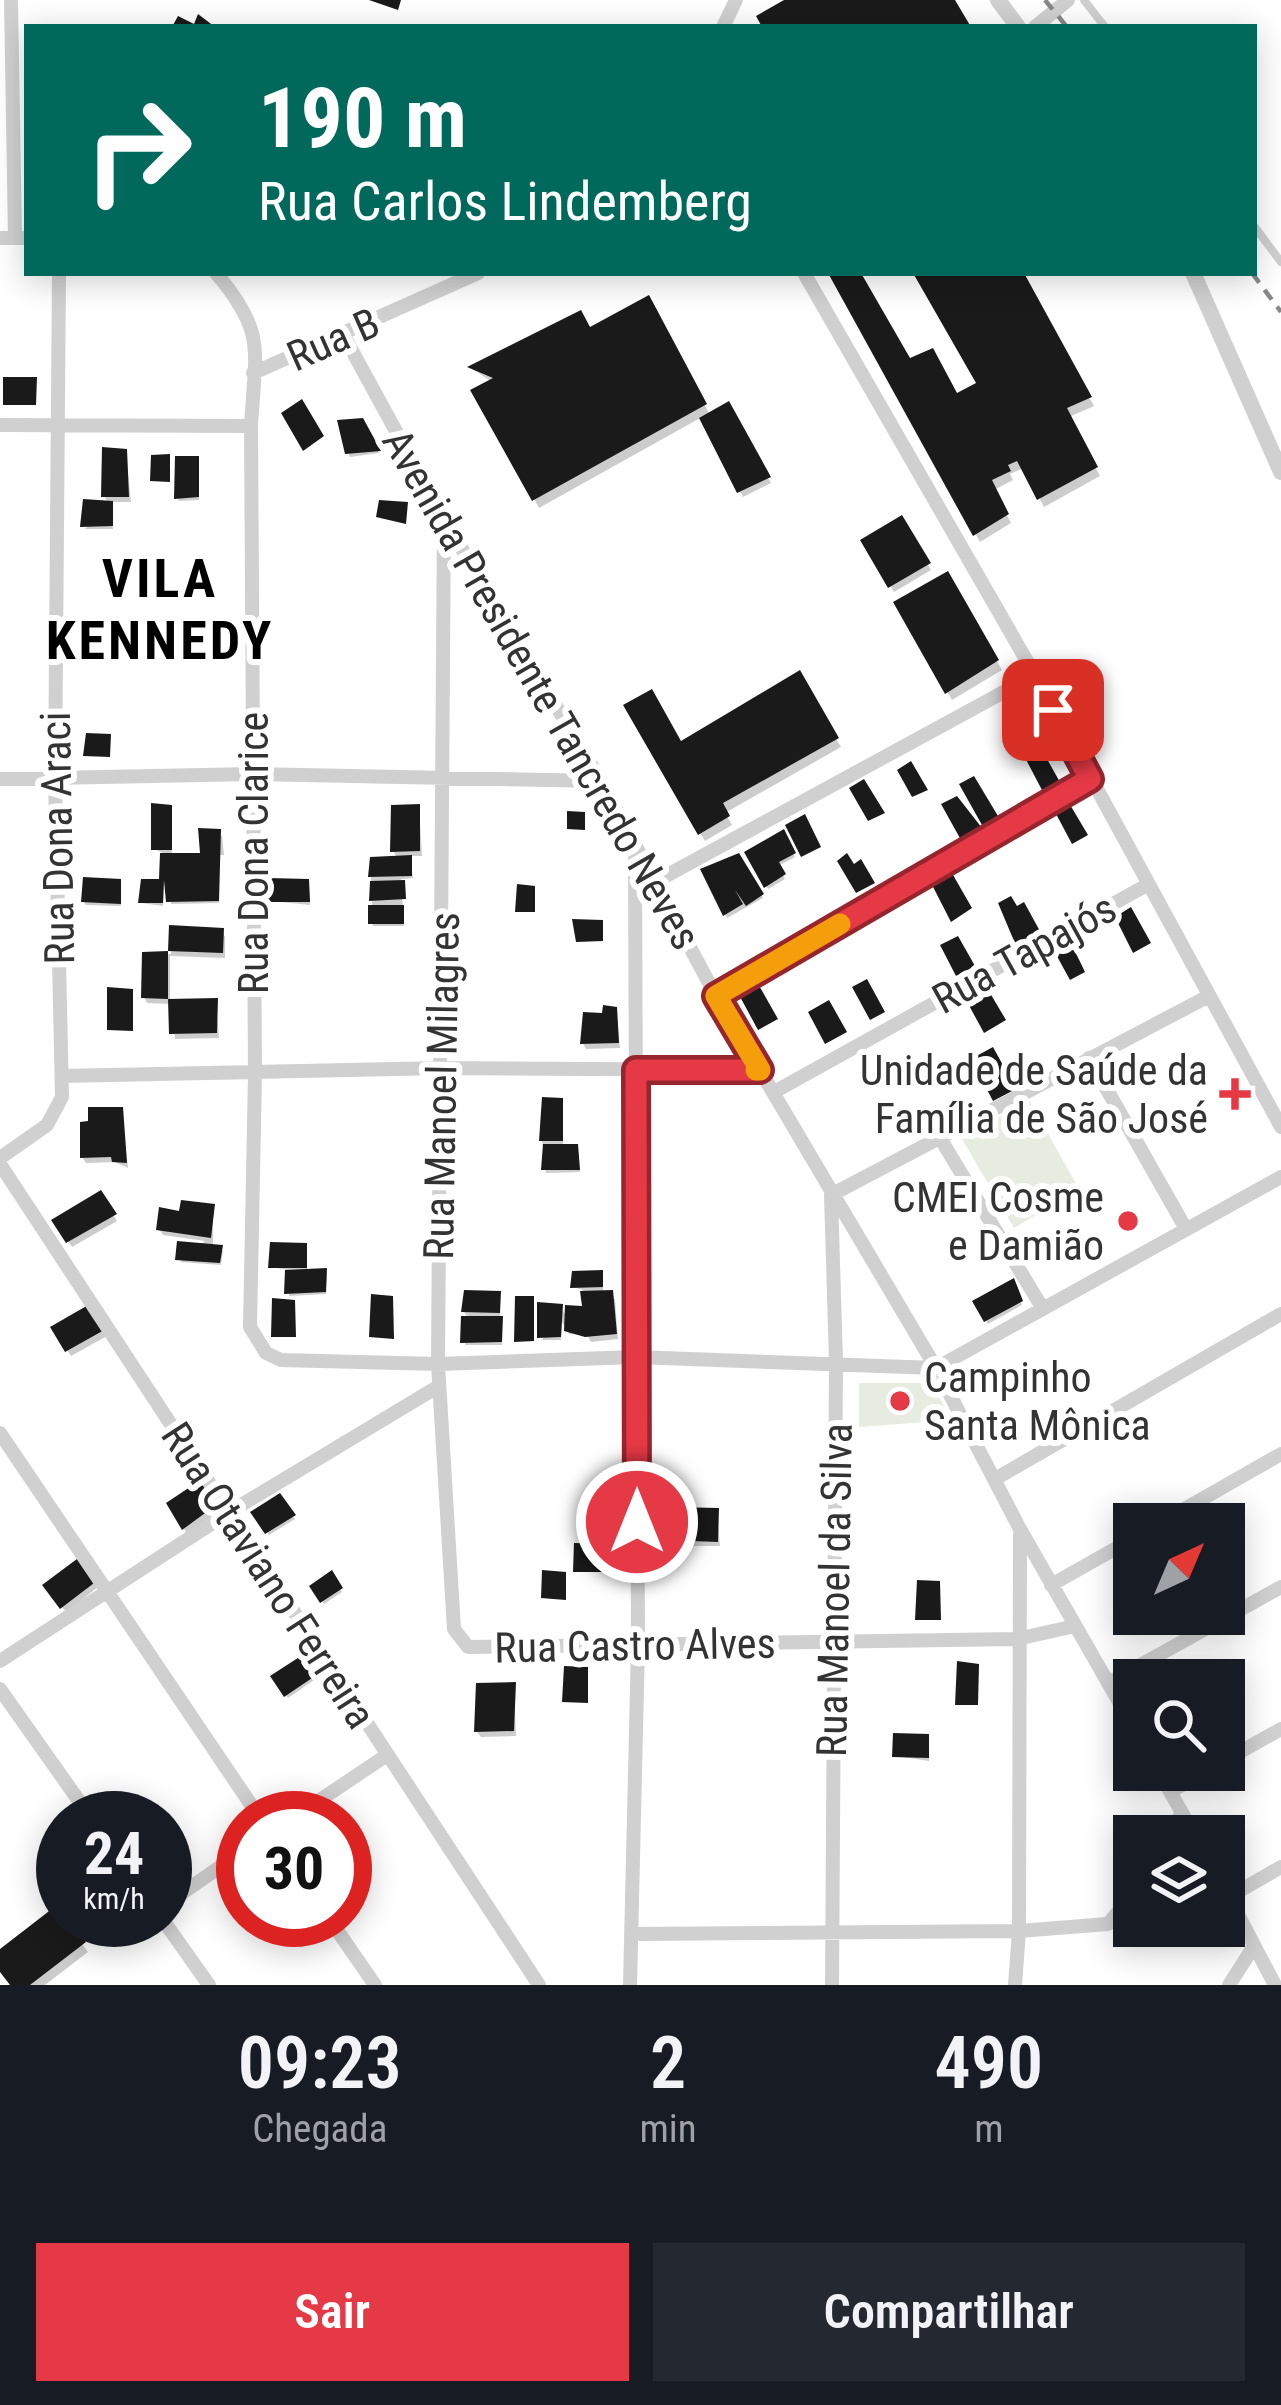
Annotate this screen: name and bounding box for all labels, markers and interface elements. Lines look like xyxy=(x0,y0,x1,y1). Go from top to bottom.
text: 190 m xyxy=(258,69,467,168)
icon: right xyxy=(60,72,216,228)
text: Rua Carlos Lindemberg xyxy=(258,170,752,233)
street label: Rua B xyxy=(280,298,387,381)
street label: Avenida Presidente Tancredo Neves xyxy=(372,421,711,958)
district label: VILA KENNEDY xyxy=(46,547,274,672)
pin xyxy=(1002,659,1104,761)
icon: arrive xyxy=(1020,677,1086,743)
street label: Rua Dona Araci xyxy=(31,711,84,965)
street label: Rua Dona Clarice xyxy=(229,712,278,994)
street label: Rua Tapajós xyxy=(924,883,1124,1024)
street label: Rua Manoel Milagres xyxy=(414,912,469,1260)
place label: Unidade de Saúde da Família de São José xyxy=(860,1046,1208,1143)
marker: Unidade de Saúde da Família de São José xyxy=(1219,1078,1251,1110)
place label: CMEI Cosme e Damião xyxy=(892,1173,1104,1270)
marker: CMEI Cosme e Damião xyxy=(1115,1208,1141,1234)
place label: Campinho Santa Mônica xyxy=(924,1353,1151,1450)
marker: Campinho Santa Mônica xyxy=(887,1388,913,1414)
street label: Rua Otaviano Ferreira xyxy=(151,1413,386,1737)
street label: Rua Manoel da Silva xyxy=(807,1423,862,1757)
position arrow xyxy=(574,1459,700,1585)
north arrow xyxy=(1113,1503,1245,1635)
map controls xyxy=(1113,1503,1245,1947)
street label: Rua Castro Alves xyxy=(494,1619,776,1672)
button: search xyxy=(1113,1659,1245,1791)
speed limit sign: 30 xyxy=(216,1791,372,1947)
button: layers xyxy=(1113,1815,1245,1947)
text: 24 xyxy=(84,1818,144,1889)
text: km/h xyxy=(83,1881,145,1916)
text: 09:23 xyxy=(238,2021,402,2106)
text: 2 xyxy=(650,2021,686,2106)
text: 490 xyxy=(935,2021,1043,2106)
text: Chegada xyxy=(252,2106,387,2152)
text: min xyxy=(640,2106,697,2152)
text: m xyxy=(974,2106,1004,2152)
button: Sair xyxy=(36,2243,629,2381)
button: Compartilhar xyxy=(653,2243,1245,2381)

